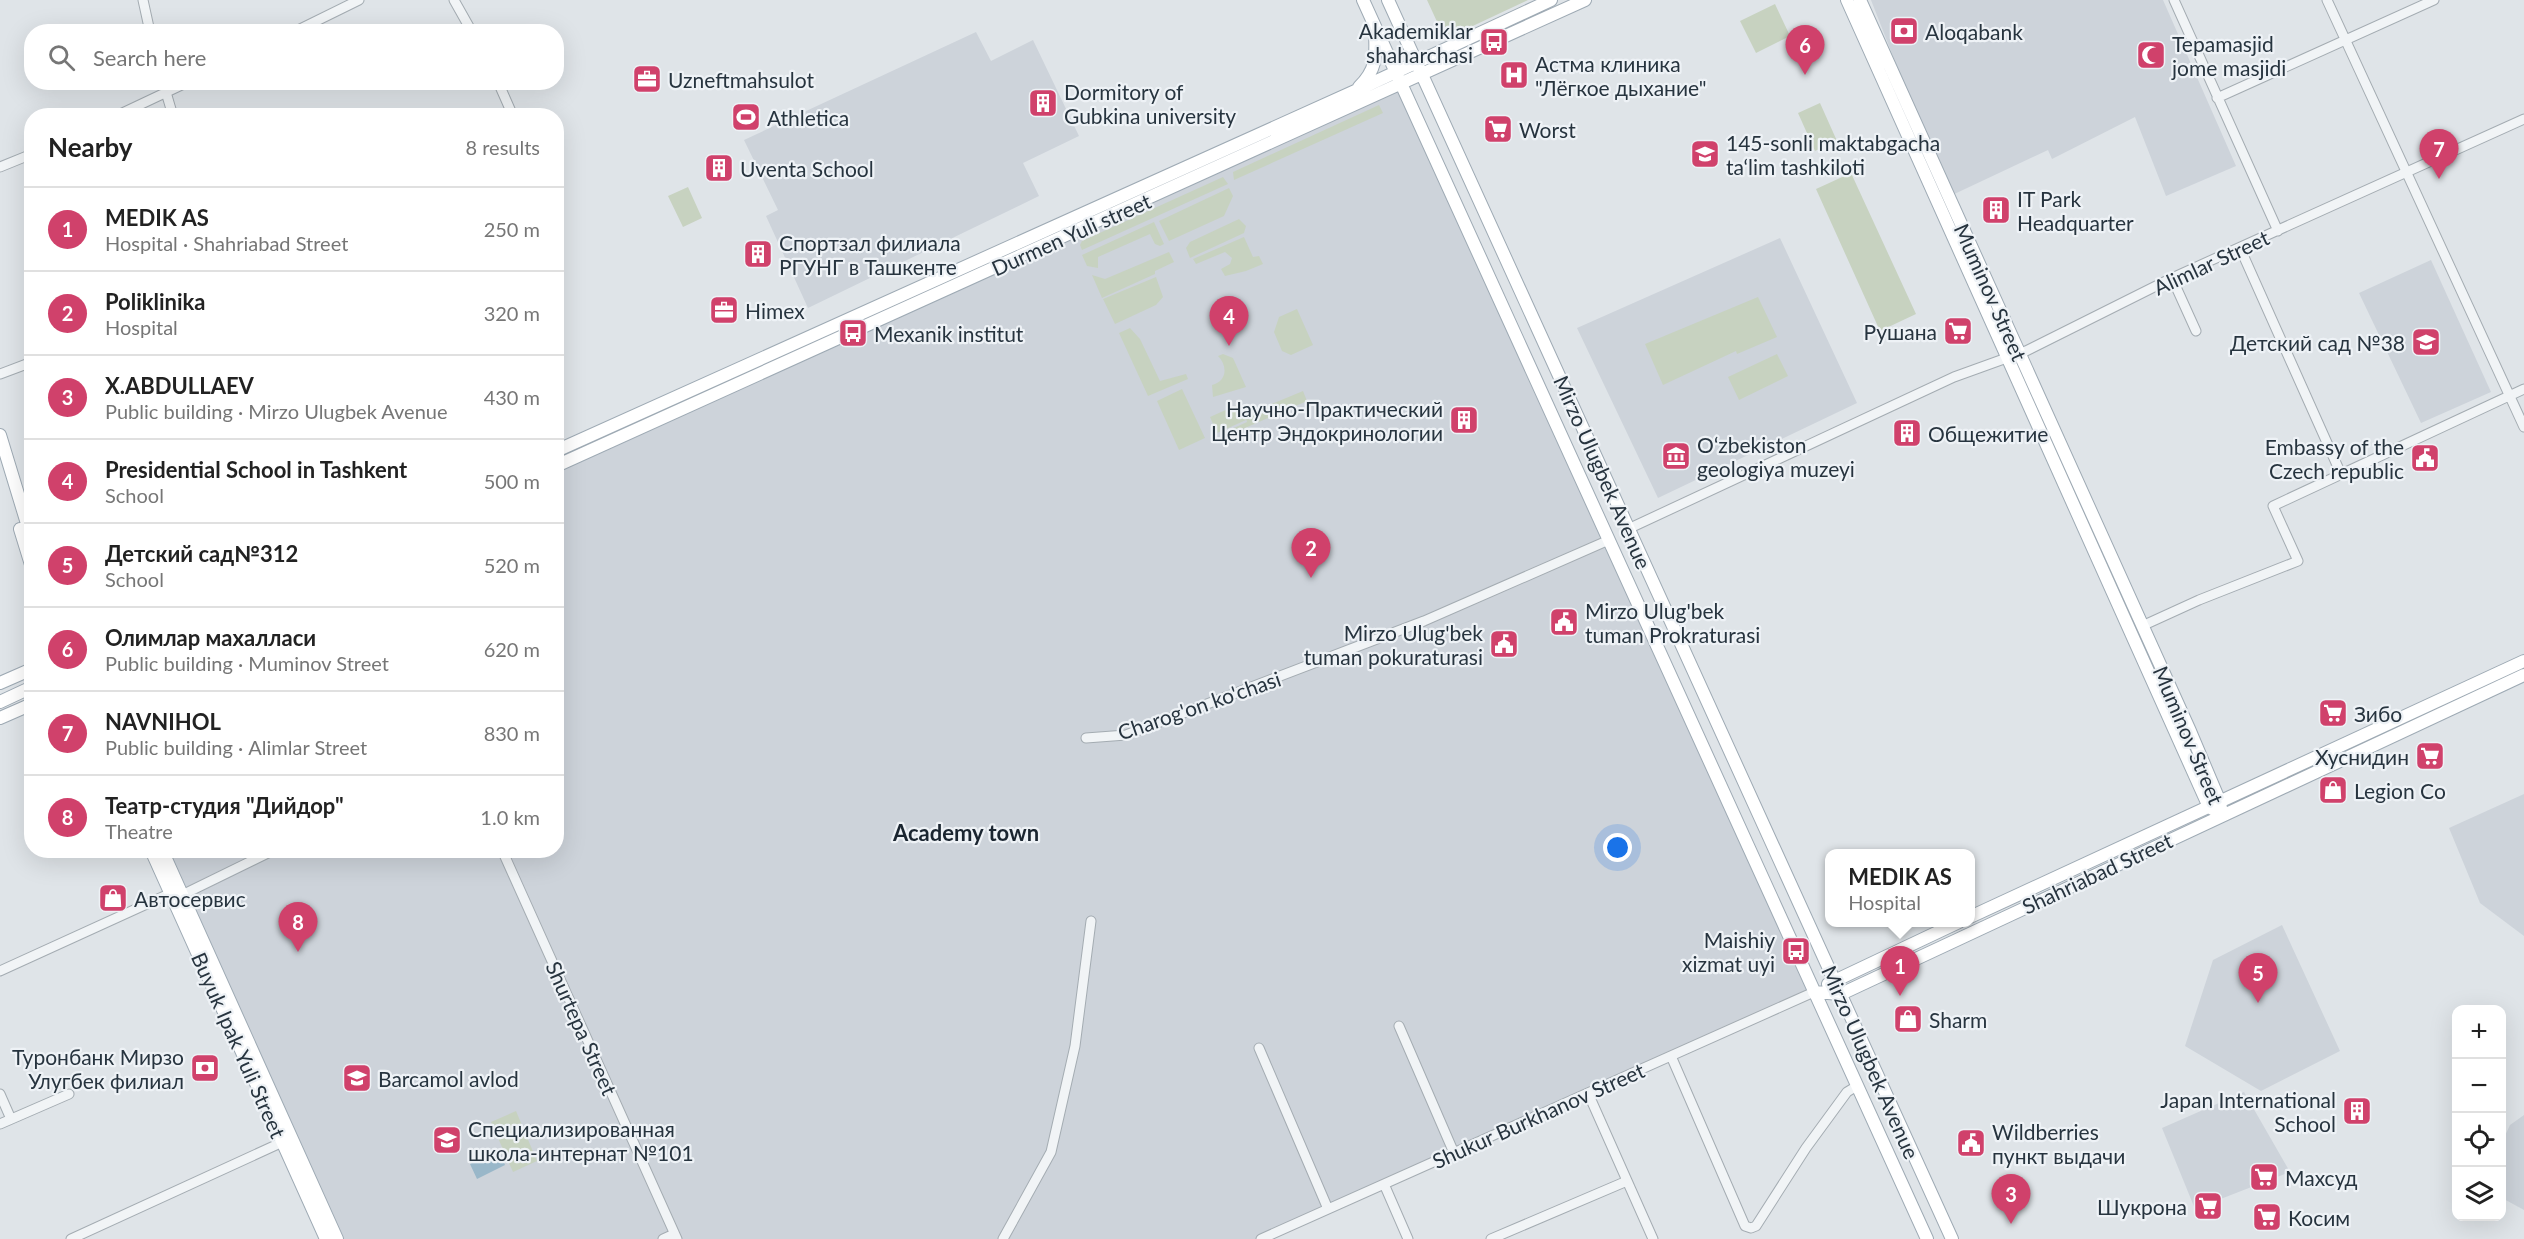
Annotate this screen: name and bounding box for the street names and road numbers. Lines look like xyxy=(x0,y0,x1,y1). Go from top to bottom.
street label: Durmen Yuli street xyxy=(987,187,1155,280)
street label: Muminov Street xyxy=(1950,219,2033,365)
street label: Аlimlar Street xyxy=(2149,224,2273,300)
street label: Mirzo Ulugbek Avenue xyxy=(1549,371,1657,573)
street label: Muminov Street xyxy=(2149,662,2230,808)
street label: Charog'on ko'chasi xyxy=(1114,665,1284,745)
street label: Shahriabad Street xyxy=(2018,827,2176,919)
street label: Buyuk Ipak Yuli Street xyxy=(187,948,291,1142)
street label: Shurtepa Street xyxy=(541,957,623,1099)
street label: Mirzo Ulugbek Avenue xyxy=(1817,961,1925,1163)
street label: Shukur Burkhanov Street xyxy=(1428,1057,1648,1173)

